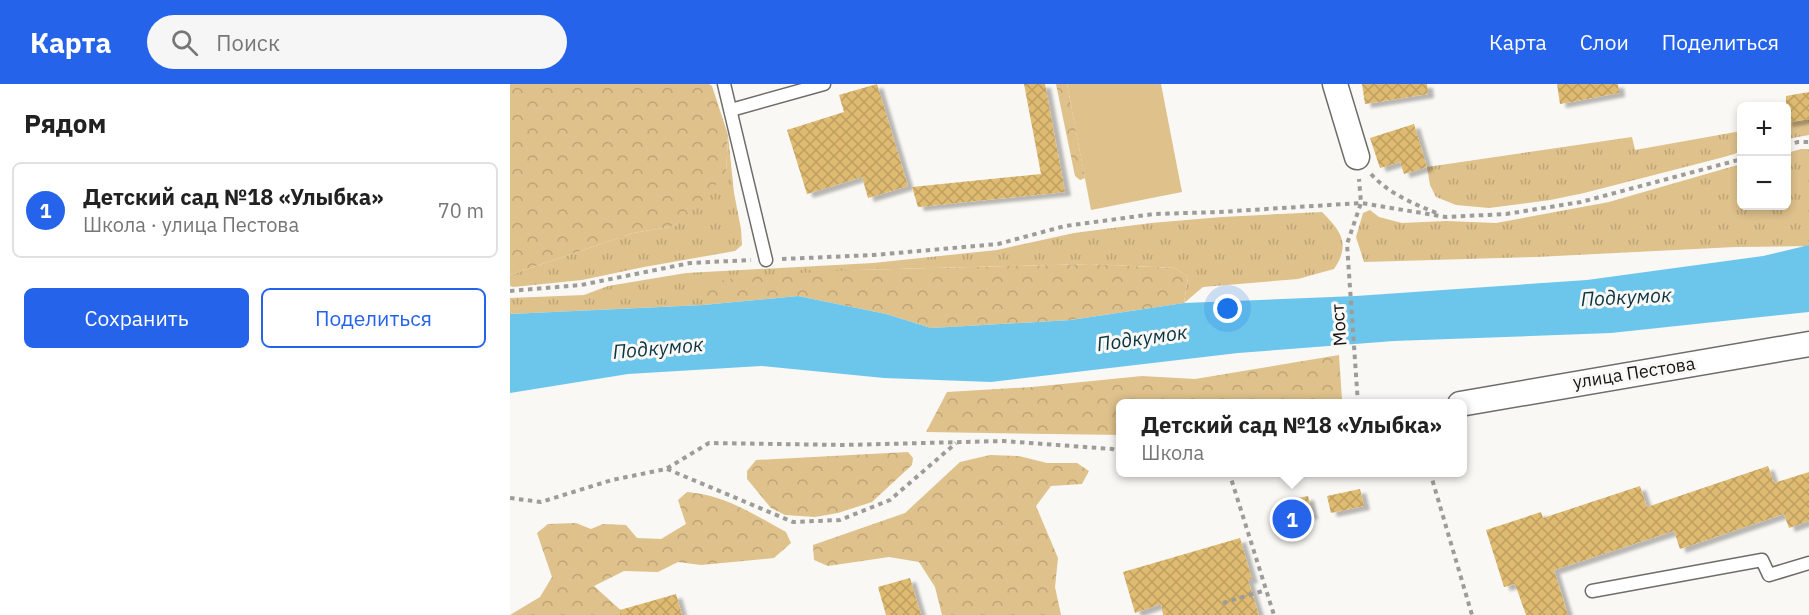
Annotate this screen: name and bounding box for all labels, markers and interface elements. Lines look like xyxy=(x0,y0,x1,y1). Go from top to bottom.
search box xyxy=(147,15,567,69)
text: Карта xyxy=(30,24,111,61)
icon: search xyxy=(168,26,201,59)
text: Поиск xyxy=(216,28,280,57)
text: Карта xyxy=(1489,28,1547,56)
text: Слои xyxy=(1580,28,1629,56)
text: Поделиться xyxy=(1662,28,1779,56)
map controls xyxy=(1737,102,1791,210)
button: + xyxy=(1737,102,1791,156)
text: Рядом xyxy=(24,106,106,140)
button: − xyxy=(1737,156,1791,210)
text: Детский сад №18 «Улыбка» xyxy=(83,182,383,211)
text: 1 xyxy=(40,197,52,224)
text: 70 m xyxy=(438,197,484,224)
text: Школа · улица Пестова xyxy=(83,211,299,238)
water label: Подкумок xyxy=(1580,281,1673,312)
button: Сохранить xyxy=(24,288,249,348)
button: Поделиться xyxy=(261,288,486,348)
your location xyxy=(1213,294,1242,323)
street label: Мост xyxy=(1326,303,1351,347)
water label: Подкумок xyxy=(1095,318,1189,357)
water label: Подкумок xyxy=(611,330,705,365)
street label: улица Пестова xyxy=(1571,351,1697,394)
popup xyxy=(1116,399,1467,477)
text: Детский сад №18 «Улыбка» xyxy=(1141,410,1442,439)
text: Школа xyxy=(1141,439,1204,466)
pin: 1 xyxy=(1272,496,1312,542)

